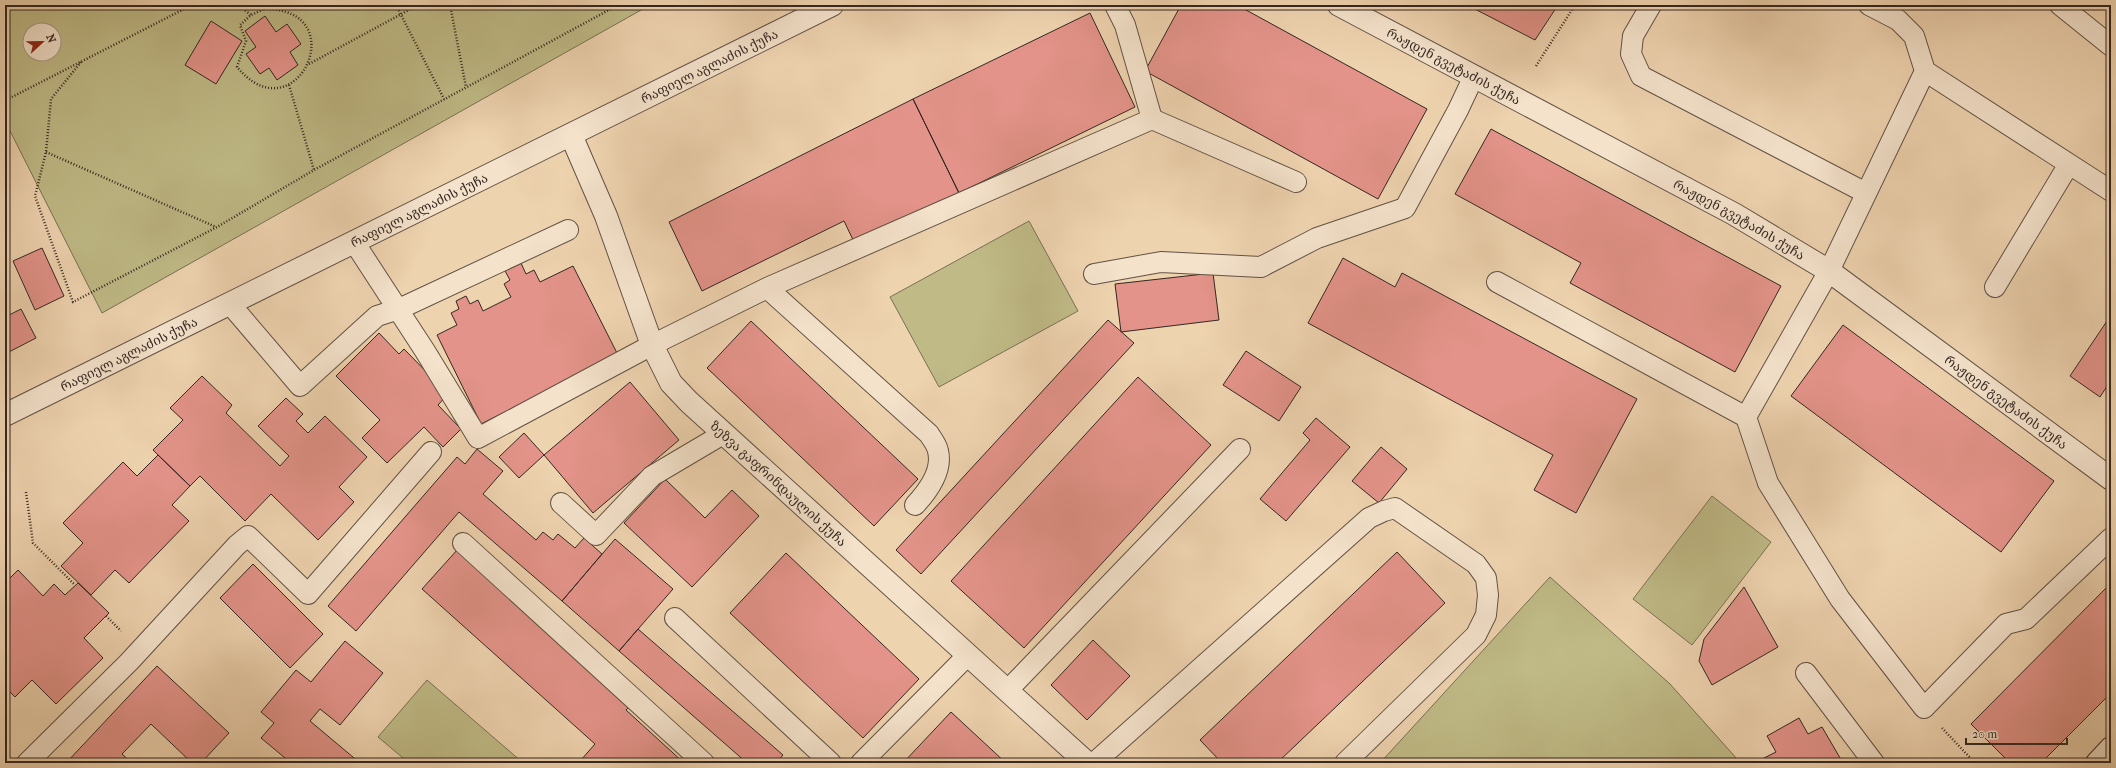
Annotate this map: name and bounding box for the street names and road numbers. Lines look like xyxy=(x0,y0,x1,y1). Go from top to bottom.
street label: რაჟდენ გვეტაძის ქუჩა xyxy=(1384,25,1523,108)
street label: რაფიელ აგლაძის ქუჩა xyxy=(639,26,780,107)
street label: რაფიელ აგლაძის ქუჩა xyxy=(348,170,490,250)
street label: რაჟდენ გვეტაძის ქუჩა xyxy=(1671,176,1808,263)
street label: რაფიელ აგლაძის ქუჩა xyxy=(58,314,200,394)
street label: რაჟდენ გვეტაძის ქუჩა xyxy=(1942,352,2070,452)
street label: ზეზვა გაფრინდაულის ქუჩა xyxy=(707,418,850,549)

